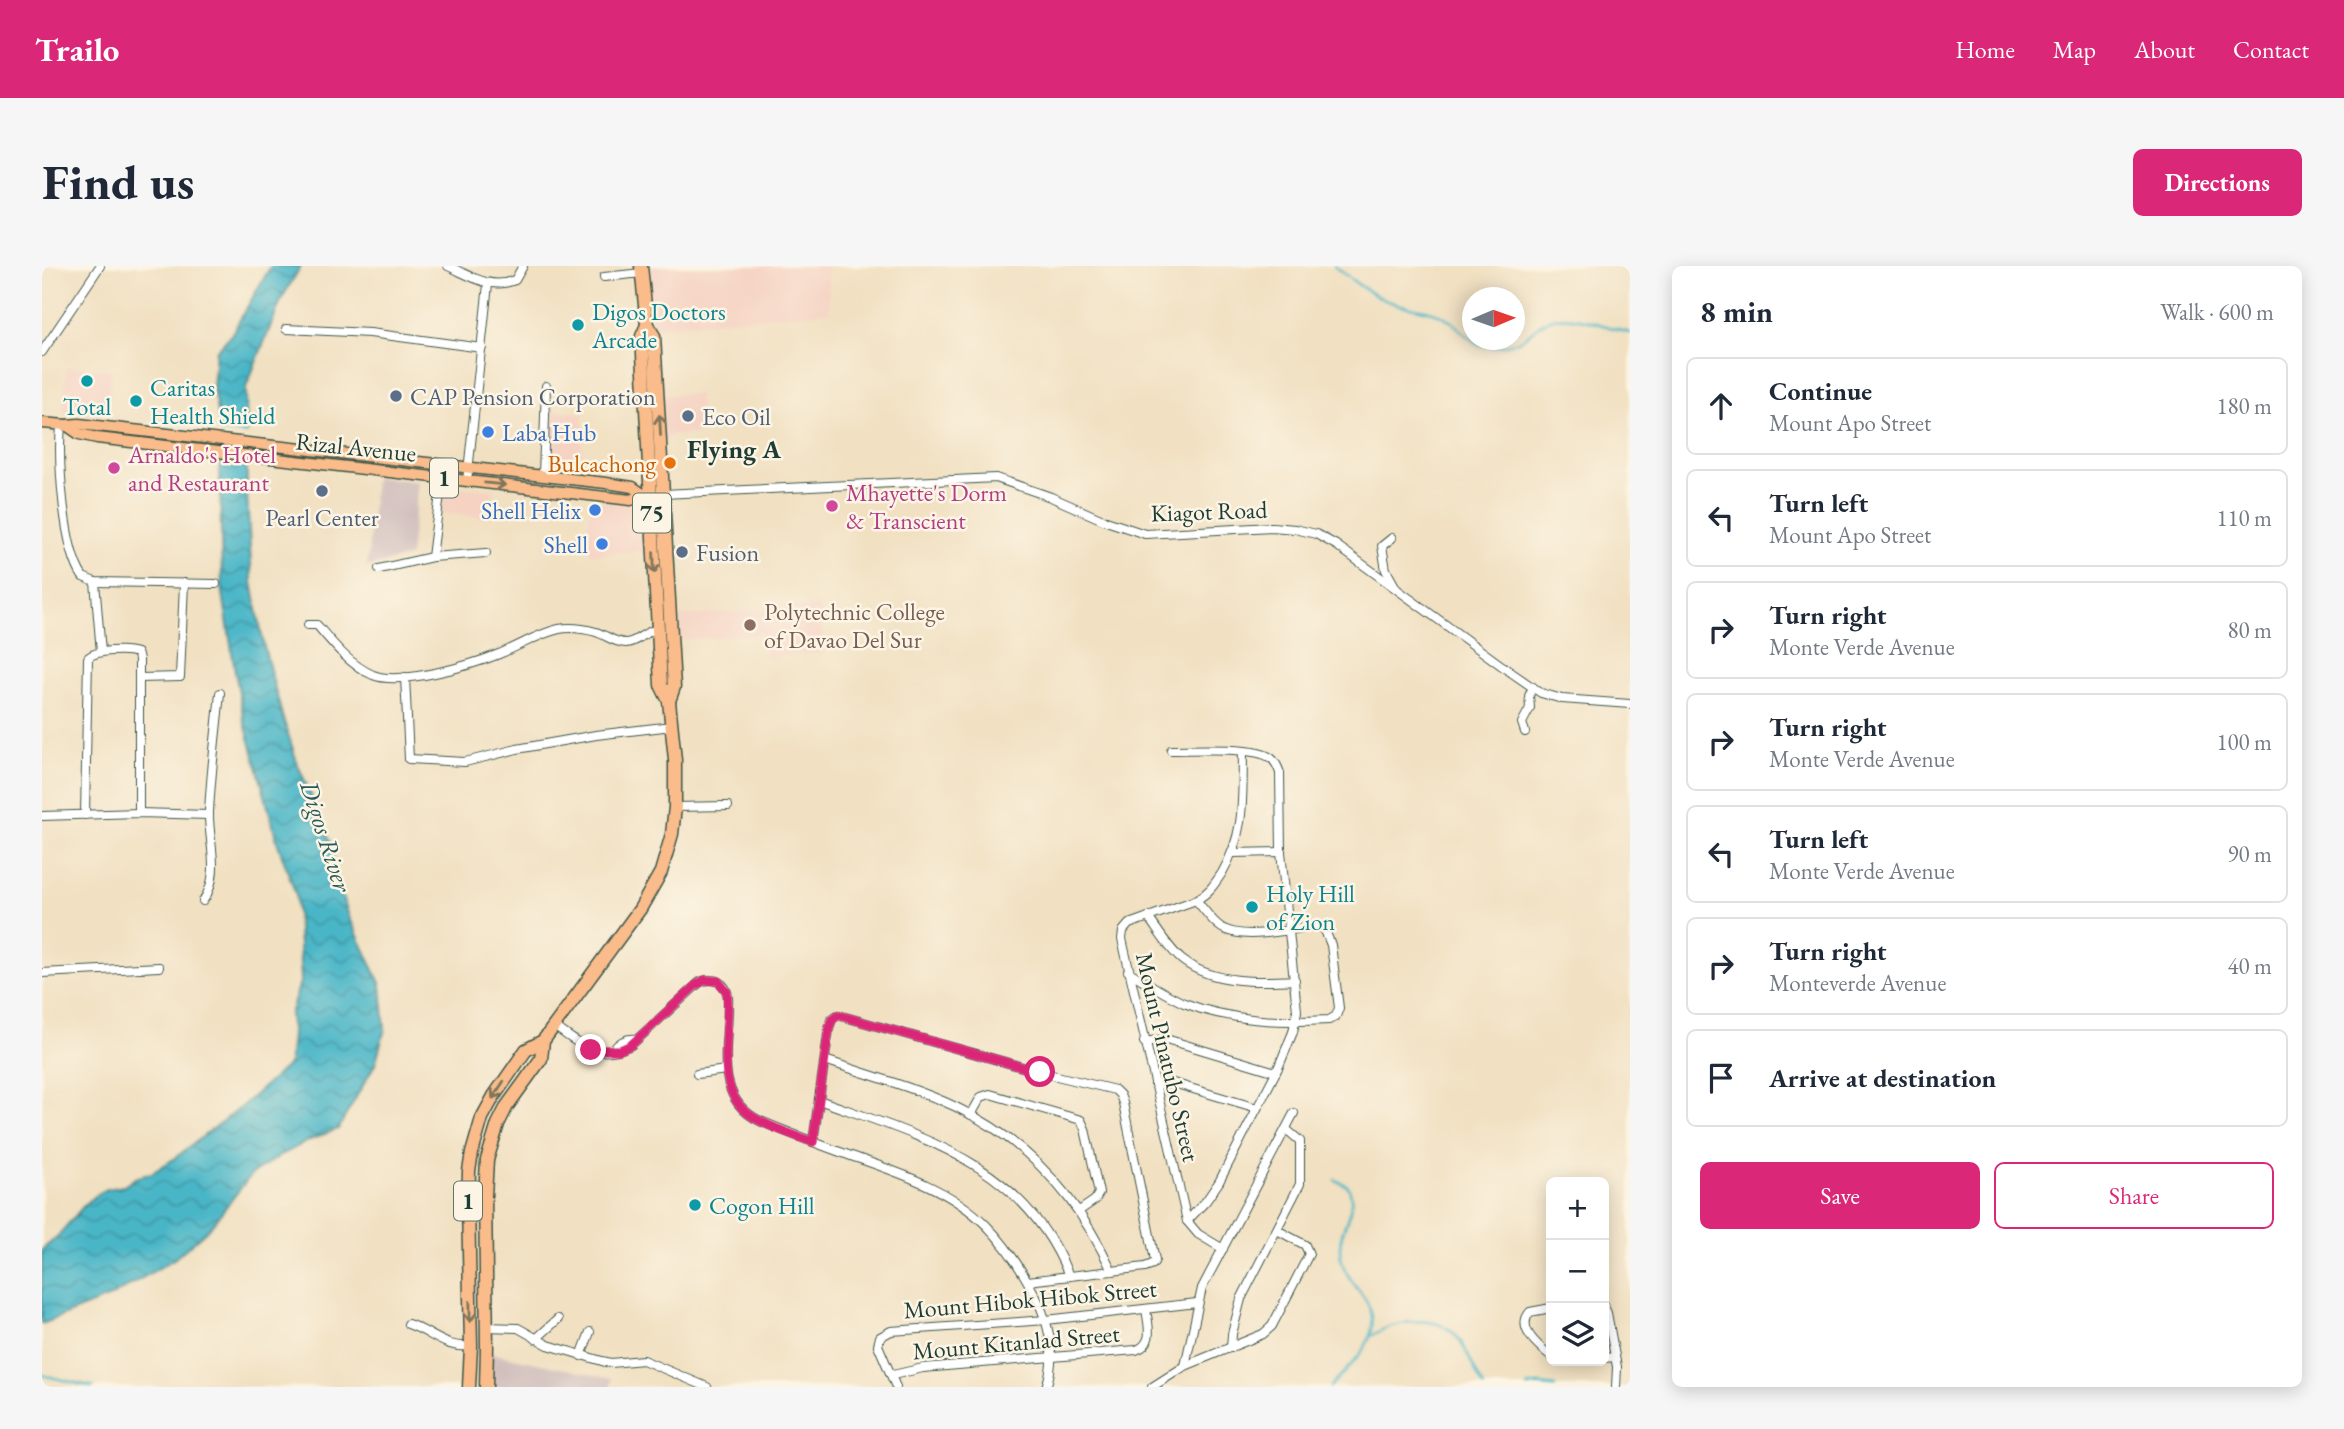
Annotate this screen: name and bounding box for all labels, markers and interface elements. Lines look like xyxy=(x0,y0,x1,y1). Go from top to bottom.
text: Trailo xyxy=(35,28,119,71)
text: Home xyxy=(1955,34,2015,65)
text: Map xyxy=(2053,34,2096,65)
text: About xyxy=(2134,34,2195,65)
text: Contact xyxy=(2233,34,2309,65)
button: Directions xyxy=(2133,149,2302,216)
text: Find us xyxy=(42,150,194,214)
north arrow xyxy=(1462,287,1525,350)
text: 8 min xyxy=(1700,292,1773,331)
place label: Digos Doctors Arcade xyxy=(591,296,726,355)
text: Walk · 600 m xyxy=(2160,297,2274,327)
marker: Digos Doctors Arcade xyxy=(570,317,586,333)
place label: Caritas Health Shield xyxy=(150,372,276,431)
marker: Total xyxy=(79,373,95,389)
text: Continue xyxy=(1769,374,1872,408)
place label: CAP Pension Corporation xyxy=(410,381,656,412)
icon: ahead xyxy=(1702,387,1740,425)
marker: CAP Pension Corporation xyxy=(388,388,404,404)
place label: Total xyxy=(63,391,111,422)
text: 180 m xyxy=(2216,391,2272,421)
marker: Caritas Health Shield xyxy=(128,393,144,409)
place label: Eco Oil xyxy=(702,401,771,432)
marker: Eco Oil xyxy=(680,408,696,424)
text: Mount Apo Street xyxy=(1769,408,1931,438)
one-way arrow xyxy=(653,415,666,437)
place label: Laba Hub xyxy=(502,417,596,448)
marker: Laba Hub xyxy=(480,424,496,440)
street label: Rizal Avenue xyxy=(294,425,418,469)
district label: Flying A xyxy=(687,432,781,466)
place label: Arnaldo's Hotel and Restaurant xyxy=(127,439,276,498)
place label: Bulcachong xyxy=(547,448,657,479)
marker: Bulcachong xyxy=(662,455,678,471)
road number: 1 xyxy=(430,458,458,498)
marker: Arnaldo's Hotel and Restaurant xyxy=(106,460,122,476)
one-way arrow xyxy=(483,477,505,490)
place label: Mhayette's Dorm & Transcient xyxy=(846,477,1007,536)
marker: Pearl Center xyxy=(314,483,330,499)
text: Turn left xyxy=(1769,486,1868,520)
street label: Kiagot Road xyxy=(1150,493,1269,529)
road number: 75 xyxy=(633,494,671,532)
place label: Shell Helix xyxy=(481,495,582,526)
marker: Mhayette's Dorm & Transcient xyxy=(824,498,840,514)
icon: left xyxy=(1702,499,1740,537)
place label: Pearl Center xyxy=(265,502,379,533)
marker: Shell Helix xyxy=(587,502,603,518)
text: 110 m xyxy=(2216,503,2272,533)
text: Mount Apo Street xyxy=(1769,520,1931,550)
place label: Shell xyxy=(544,529,588,560)
marker: Shell xyxy=(594,536,610,552)
place label: Fusion xyxy=(696,537,759,568)
marker: Fusion xyxy=(674,544,690,560)
one-way arrow xyxy=(648,551,661,574)
place label: Polytechnic College of Davao Del Sur xyxy=(764,596,945,655)
text: Turn right xyxy=(1769,598,1887,632)
icon: right xyxy=(1702,611,1740,649)
text: 80 m xyxy=(2227,615,2272,645)
marker: Polytechnic College of Davao Del Sur xyxy=(742,617,758,633)
text: Monte Verde Avenue xyxy=(1769,632,1955,662)
text: Turn right xyxy=(1769,710,1887,744)
icon: right xyxy=(1702,723,1740,761)
text: 100 m xyxy=(2216,727,2272,757)
text: Monte Verde Avenue xyxy=(1769,744,1955,774)
water label: Digos River xyxy=(292,775,360,897)
text: Turn left xyxy=(1769,822,1868,856)
icon: left xyxy=(1702,835,1740,873)
text: 90 m xyxy=(2227,839,2272,869)
text: Monte Verde Avenue xyxy=(1769,856,1955,886)
place label: Holy Hill of Zion xyxy=(1266,878,1355,937)
marker: Holy Hill of Zion xyxy=(1244,899,1260,915)
text: Turn right xyxy=(1769,934,1887,968)
icon: right xyxy=(1702,947,1740,985)
street label: Mount Pinatubo Street xyxy=(1129,949,1207,1165)
text: 40 m xyxy=(2227,951,2272,981)
text: Monteverde Avenue xyxy=(1769,968,1946,998)
route end xyxy=(575,1034,606,1065)
route start xyxy=(1024,1056,1055,1087)
icon: arrive xyxy=(1702,1059,1740,1097)
text: Arrive at destination xyxy=(1769,1061,1996,1095)
one-way arrow xyxy=(491,1080,505,1099)
button: Save xyxy=(1700,1162,1980,1229)
button: Share xyxy=(1994,1162,2274,1229)
map controls xyxy=(1546,1177,1609,1366)
button: + xyxy=(1546,1177,1609,1240)
road number: 1 xyxy=(454,1182,482,1220)
place label: Cogon Hill xyxy=(709,1190,815,1221)
marker: Cogon Hill xyxy=(687,1197,703,1213)
button: − xyxy=(1546,1240,1609,1303)
street label: Mount Hibok Hibok Street xyxy=(902,1272,1158,1326)
one-way arrow xyxy=(463,1300,477,1323)
button: layers xyxy=(1546,1303,1609,1366)
street label: Mount Kitanlad Street xyxy=(911,1317,1121,1366)

